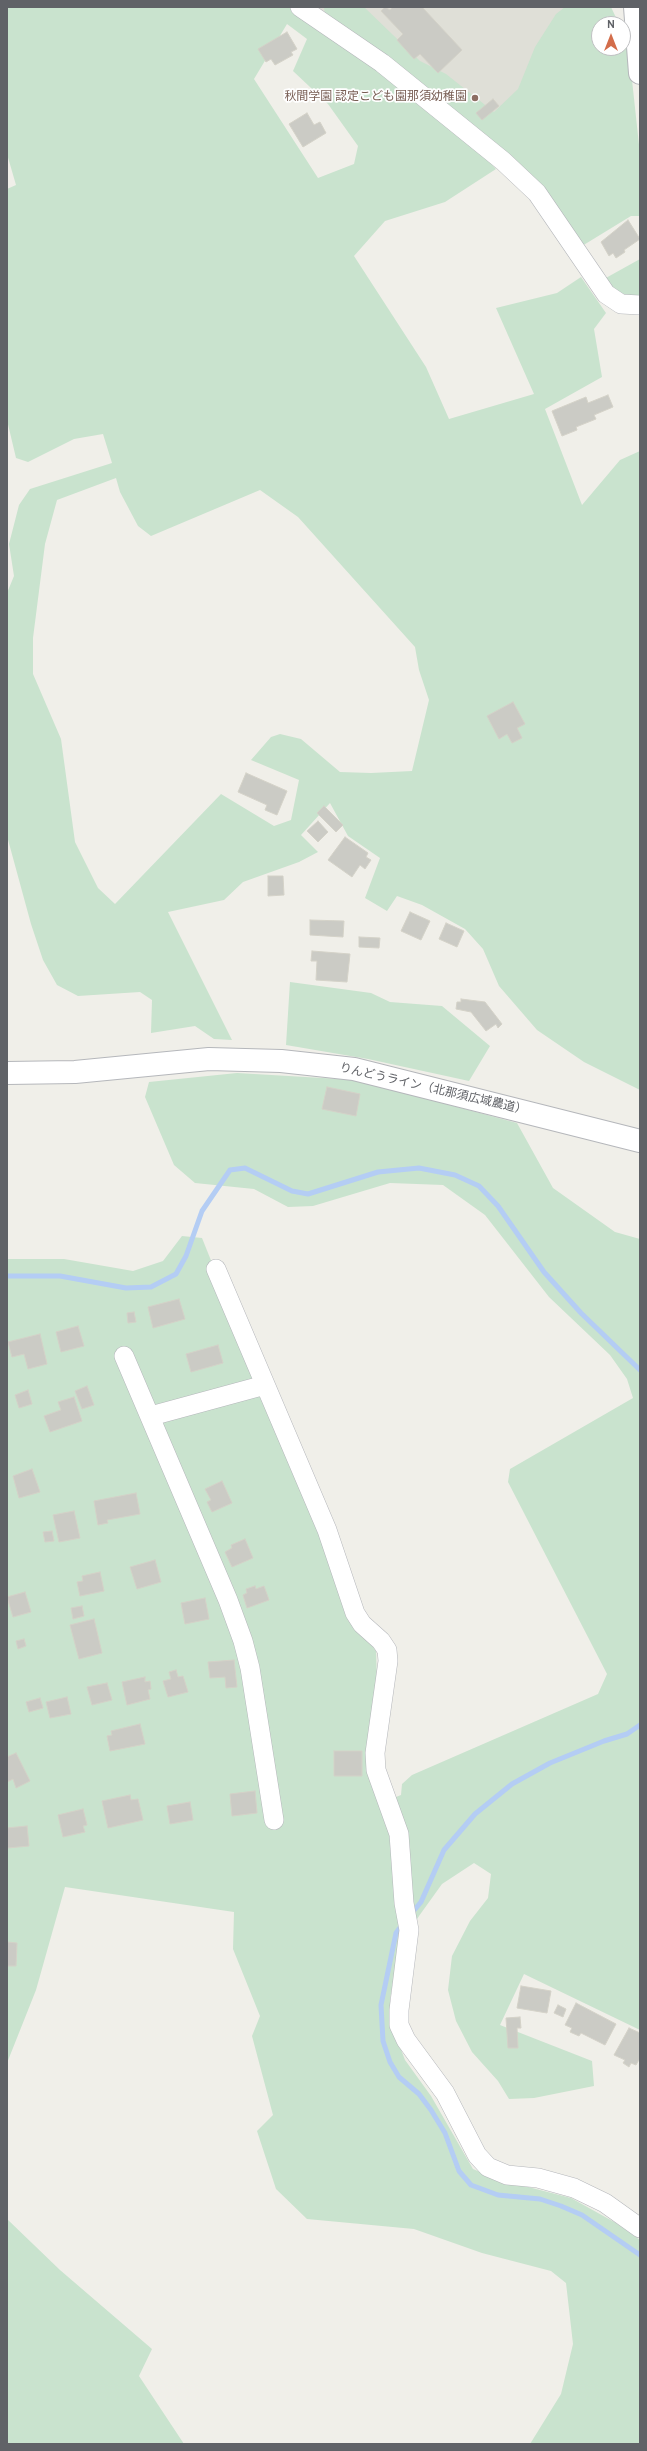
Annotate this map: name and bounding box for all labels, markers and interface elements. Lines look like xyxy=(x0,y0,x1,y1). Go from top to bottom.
north arrow xyxy=(591,16,631,56)
text: N xyxy=(607,18,615,32)
place label: 秋間学園 認定こども園那須幼稚園 xyxy=(284,91,467,105)
marker: 秋間学園 認定こども園那須幼稚園 xyxy=(470,93,480,103)
street label: りんどうライン（北那須広域農道） xyxy=(338,1061,528,1119)

